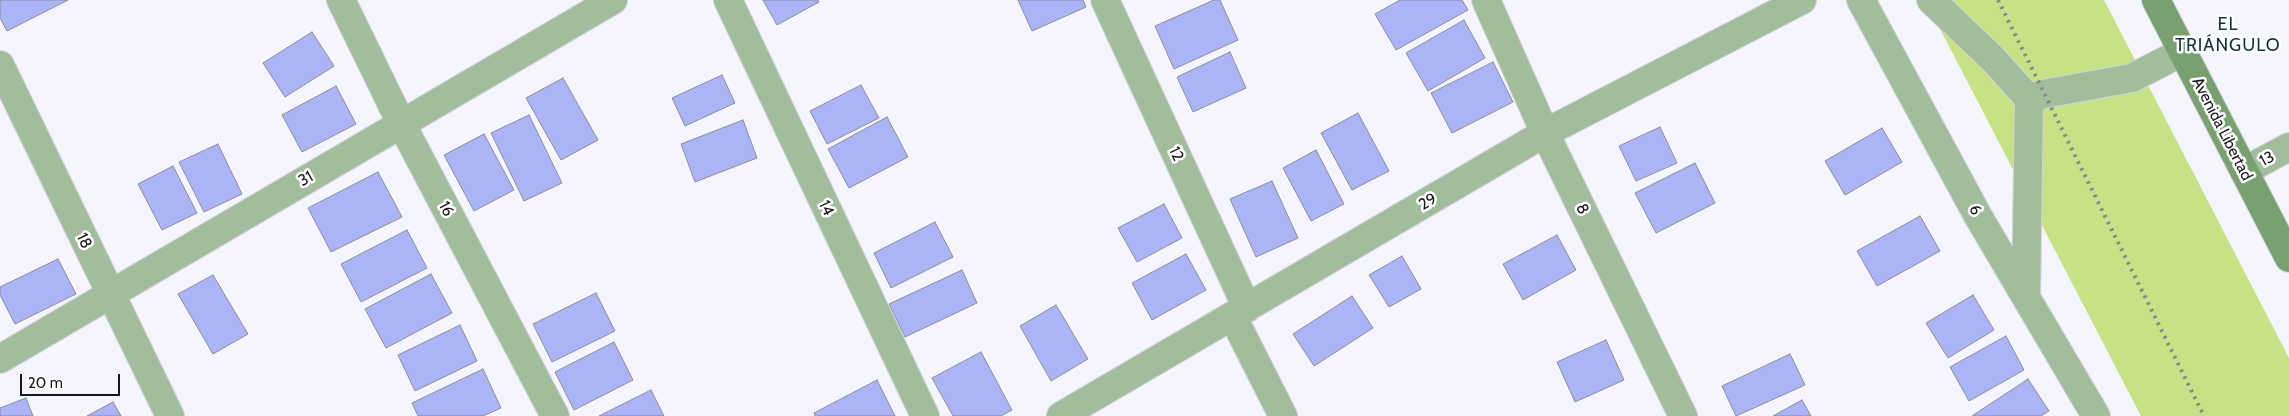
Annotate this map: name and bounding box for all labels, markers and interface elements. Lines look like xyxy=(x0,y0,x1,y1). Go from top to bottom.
district label: EL TRIÁNGULO xyxy=(2174,14,2282,56)
street label: Avenida Libertad xyxy=(2188,74,2256,184)
street label: 12 xyxy=(1164,144,1188,164)
street label: 13 xyxy=(2256,147,2278,171)
street label: 31 xyxy=(295,167,317,191)
street label: 29 xyxy=(1416,189,1440,215)
street label: 14 xyxy=(814,197,838,219)
street label: 16 xyxy=(434,198,458,220)
street label: 8 xyxy=(1571,200,1593,218)
street label: 6 xyxy=(1964,201,1986,219)
street label: 18 xyxy=(72,230,96,252)
scale bar xyxy=(22,364,122,396)
text: 20 m xyxy=(28,374,63,392)

